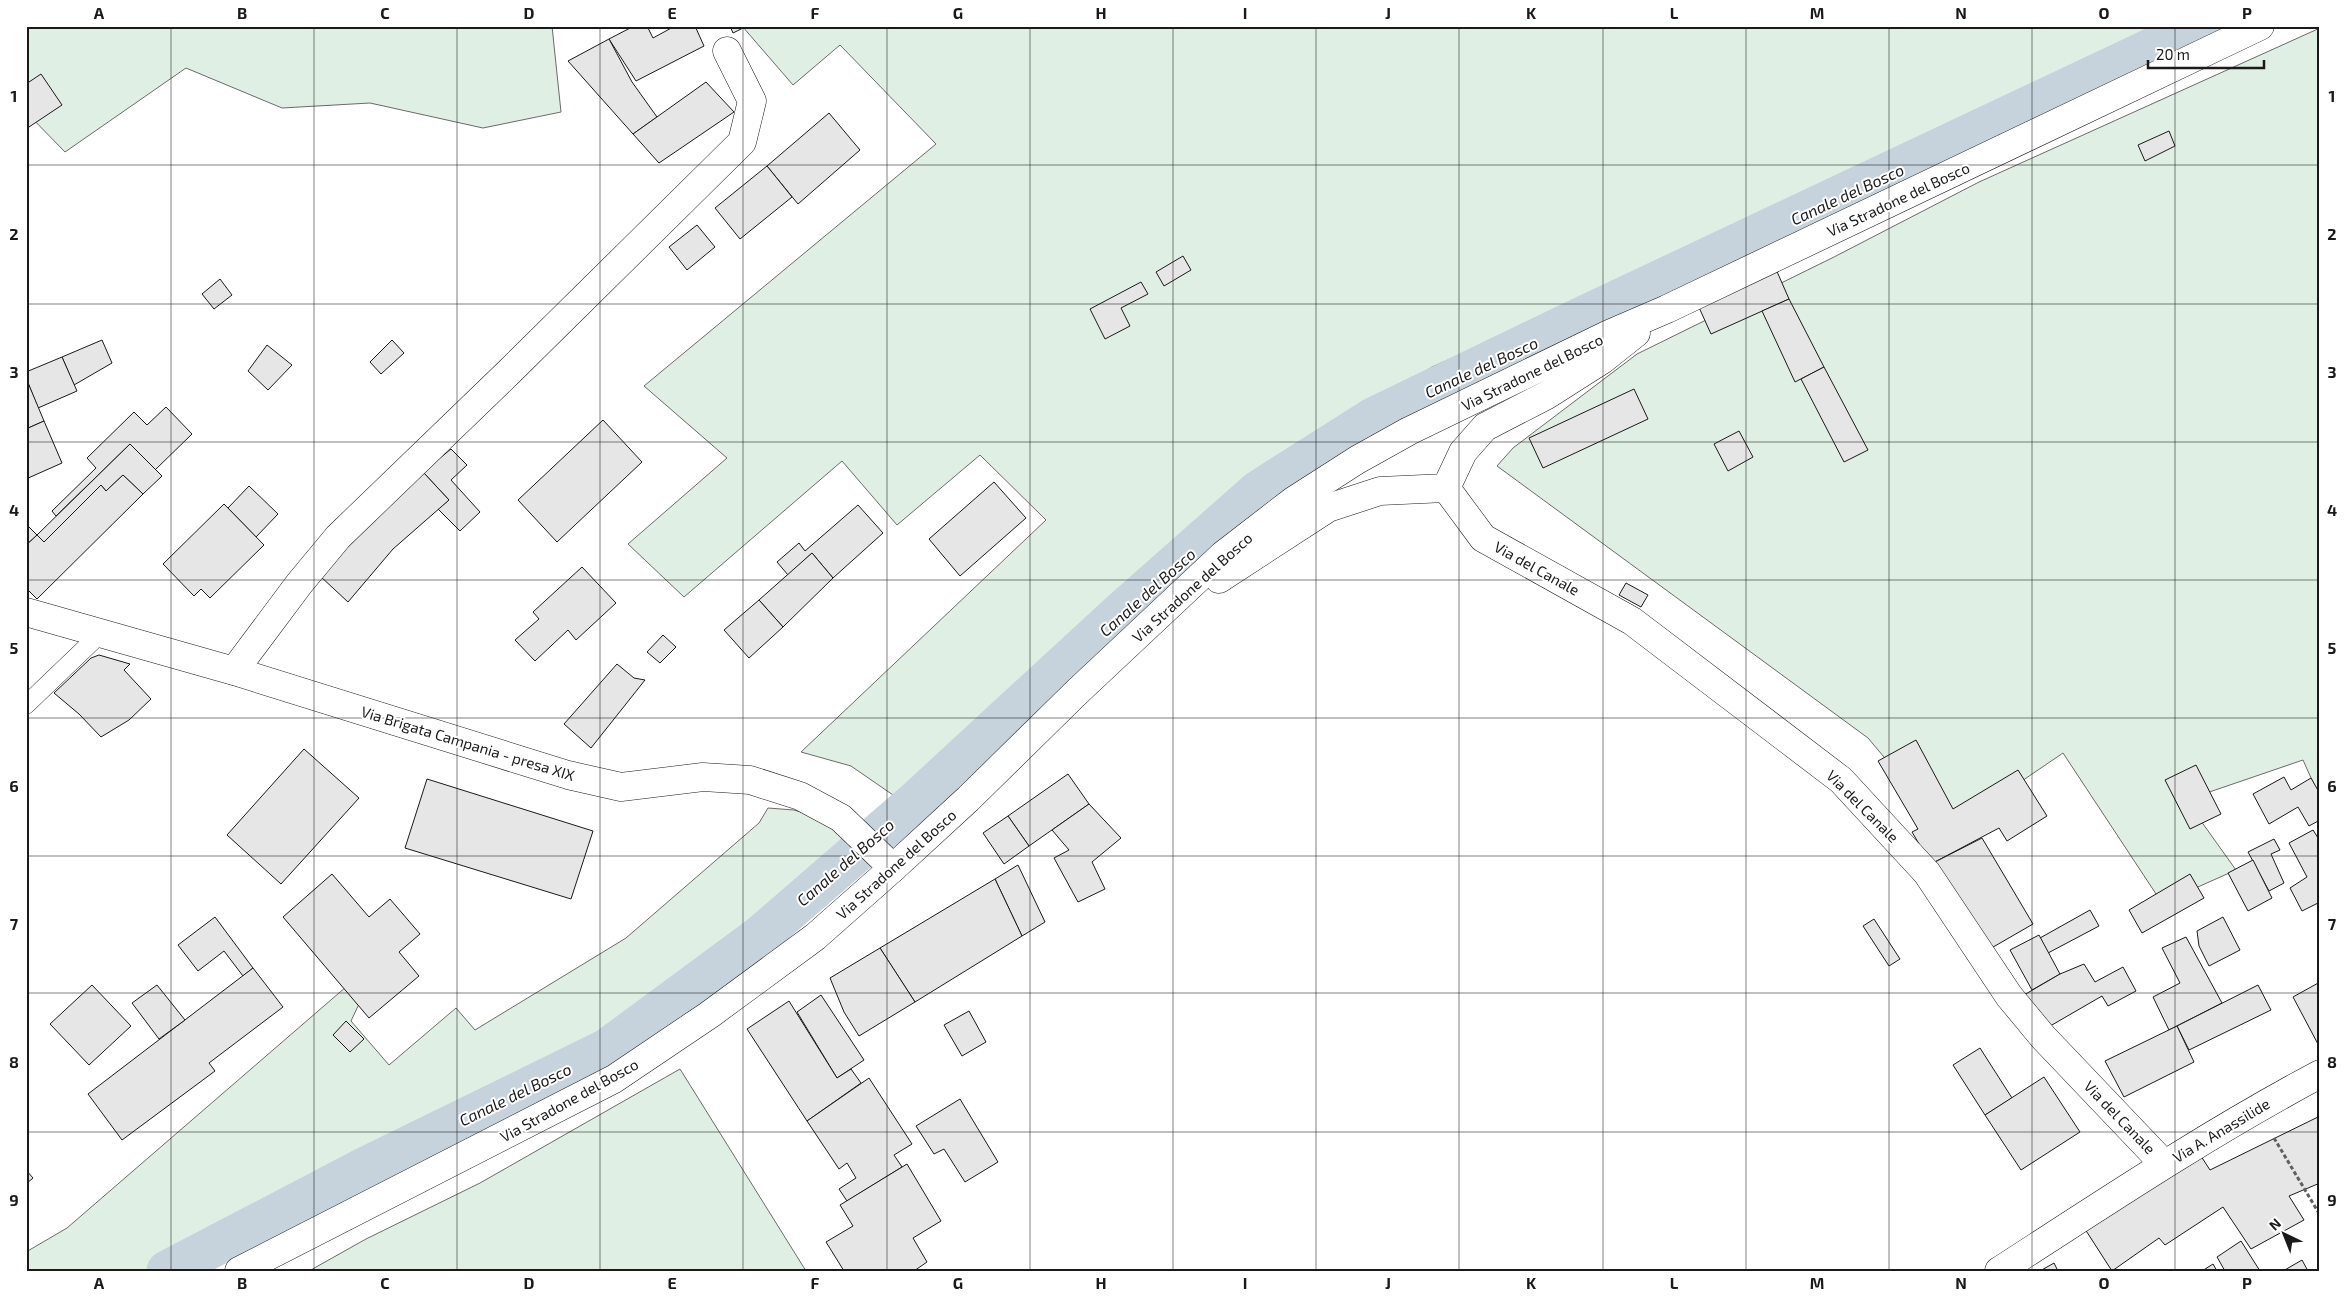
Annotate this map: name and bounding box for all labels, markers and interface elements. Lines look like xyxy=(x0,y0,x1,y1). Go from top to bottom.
text: A xyxy=(94,3,105,22)
text: B xyxy=(237,3,247,22)
text: C xyxy=(380,3,390,22)
text: D xyxy=(524,3,535,22)
text: E xyxy=(667,3,677,22)
text: F xyxy=(811,3,820,22)
text: G xyxy=(953,3,963,22)
text: H xyxy=(1095,3,1107,22)
text: I xyxy=(1243,3,1247,22)
text: J xyxy=(1385,3,1391,22)
text: K xyxy=(1526,3,1537,22)
text: L xyxy=(1670,3,1679,22)
text: M xyxy=(1810,3,1824,22)
text: N xyxy=(1955,3,1967,22)
text: O xyxy=(2098,3,2110,22)
text: P xyxy=(2242,3,2252,22)
scale bar xyxy=(2148,38,2265,70)
text: 20 m xyxy=(2156,45,2190,63)
text: 1 xyxy=(11,86,17,105)
text: 1 xyxy=(2329,86,2335,105)
street label: Via Stradone del Bosco xyxy=(1824,158,1972,240)
water label: Canale del Bosco xyxy=(1787,159,1907,229)
text: 2 xyxy=(9,224,19,243)
text: 2 xyxy=(2327,224,2337,243)
street label: Via Stradone del Bosco xyxy=(1458,330,1606,414)
water label: Canale del Bosco xyxy=(1421,332,1541,402)
text: 3 xyxy=(9,362,19,381)
text: 3 xyxy=(2327,362,2337,381)
text: 4 xyxy=(9,500,19,519)
text: 4 xyxy=(2327,500,2337,519)
street label: Via Stradone del Bosco xyxy=(1128,528,1256,646)
street label: Via del Canale xyxy=(1491,537,1583,599)
water label: Canale del Bosco xyxy=(1095,544,1199,640)
text: 5 xyxy=(10,638,19,657)
text: 5 xyxy=(2328,638,2337,657)
street label: Via Brigata Campania - presa XIX xyxy=(359,702,577,784)
street label: Via del Canale xyxy=(1823,766,1903,846)
text: 6 xyxy=(9,776,19,795)
text: 6 xyxy=(2327,776,2337,795)
street label: Via Stradone del Bosco xyxy=(832,805,960,923)
water label: Canale del Bosco xyxy=(792,815,898,909)
text: 7 xyxy=(10,914,19,933)
text: 7 xyxy=(2328,914,2337,933)
text: 8 xyxy=(9,1052,19,1071)
text: 8 xyxy=(2327,1052,2337,1071)
street label: Via Stradone del Bosco xyxy=(497,1055,641,1145)
water label: Canale del Bosco xyxy=(456,1059,574,1129)
street label: Via del Canale xyxy=(2081,1077,2159,1157)
street label: Via A. Anassilide xyxy=(2169,1094,2273,1166)
text: 9 xyxy=(9,1190,19,1209)
text: 9 xyxy=(2327,1190,2337,1209)
north arrow xyxy=(2258,1210,2308,1260)
text: N xyxy=(2265,1214,2284,1234)
text: A xyxy=(94,1273,105,1292)
text: B xyxy=(237,1273,247,1292)
text: C xyxy=(380,1273,390,1292)
text: D xyxy=(524,1273,535,1292)
text: E xyxy=(667,1273,677,1292)
text: F xyxy=(811,1273,820,1292)
text: G xyxy=(953,1273,963,1292)
text: H xyxy=(1095,1273,1107,1292)
text: I xyxy=(1243,1273,1247,1292)
text: J xyxy=(1385,1273,1391,1292)
text: K xyxy=(1526,1273,1537,1292)
text: L xyxy=(1670,1273,1679,1292)
text: M xyxy=(1810,1273,1824,1292)
text: N xyxy=(1955,1273,1967,1292)
text: O xyxy=(2098,1273,2110,1292)
text: P xyxy=(2242,1273,2252,1292)

